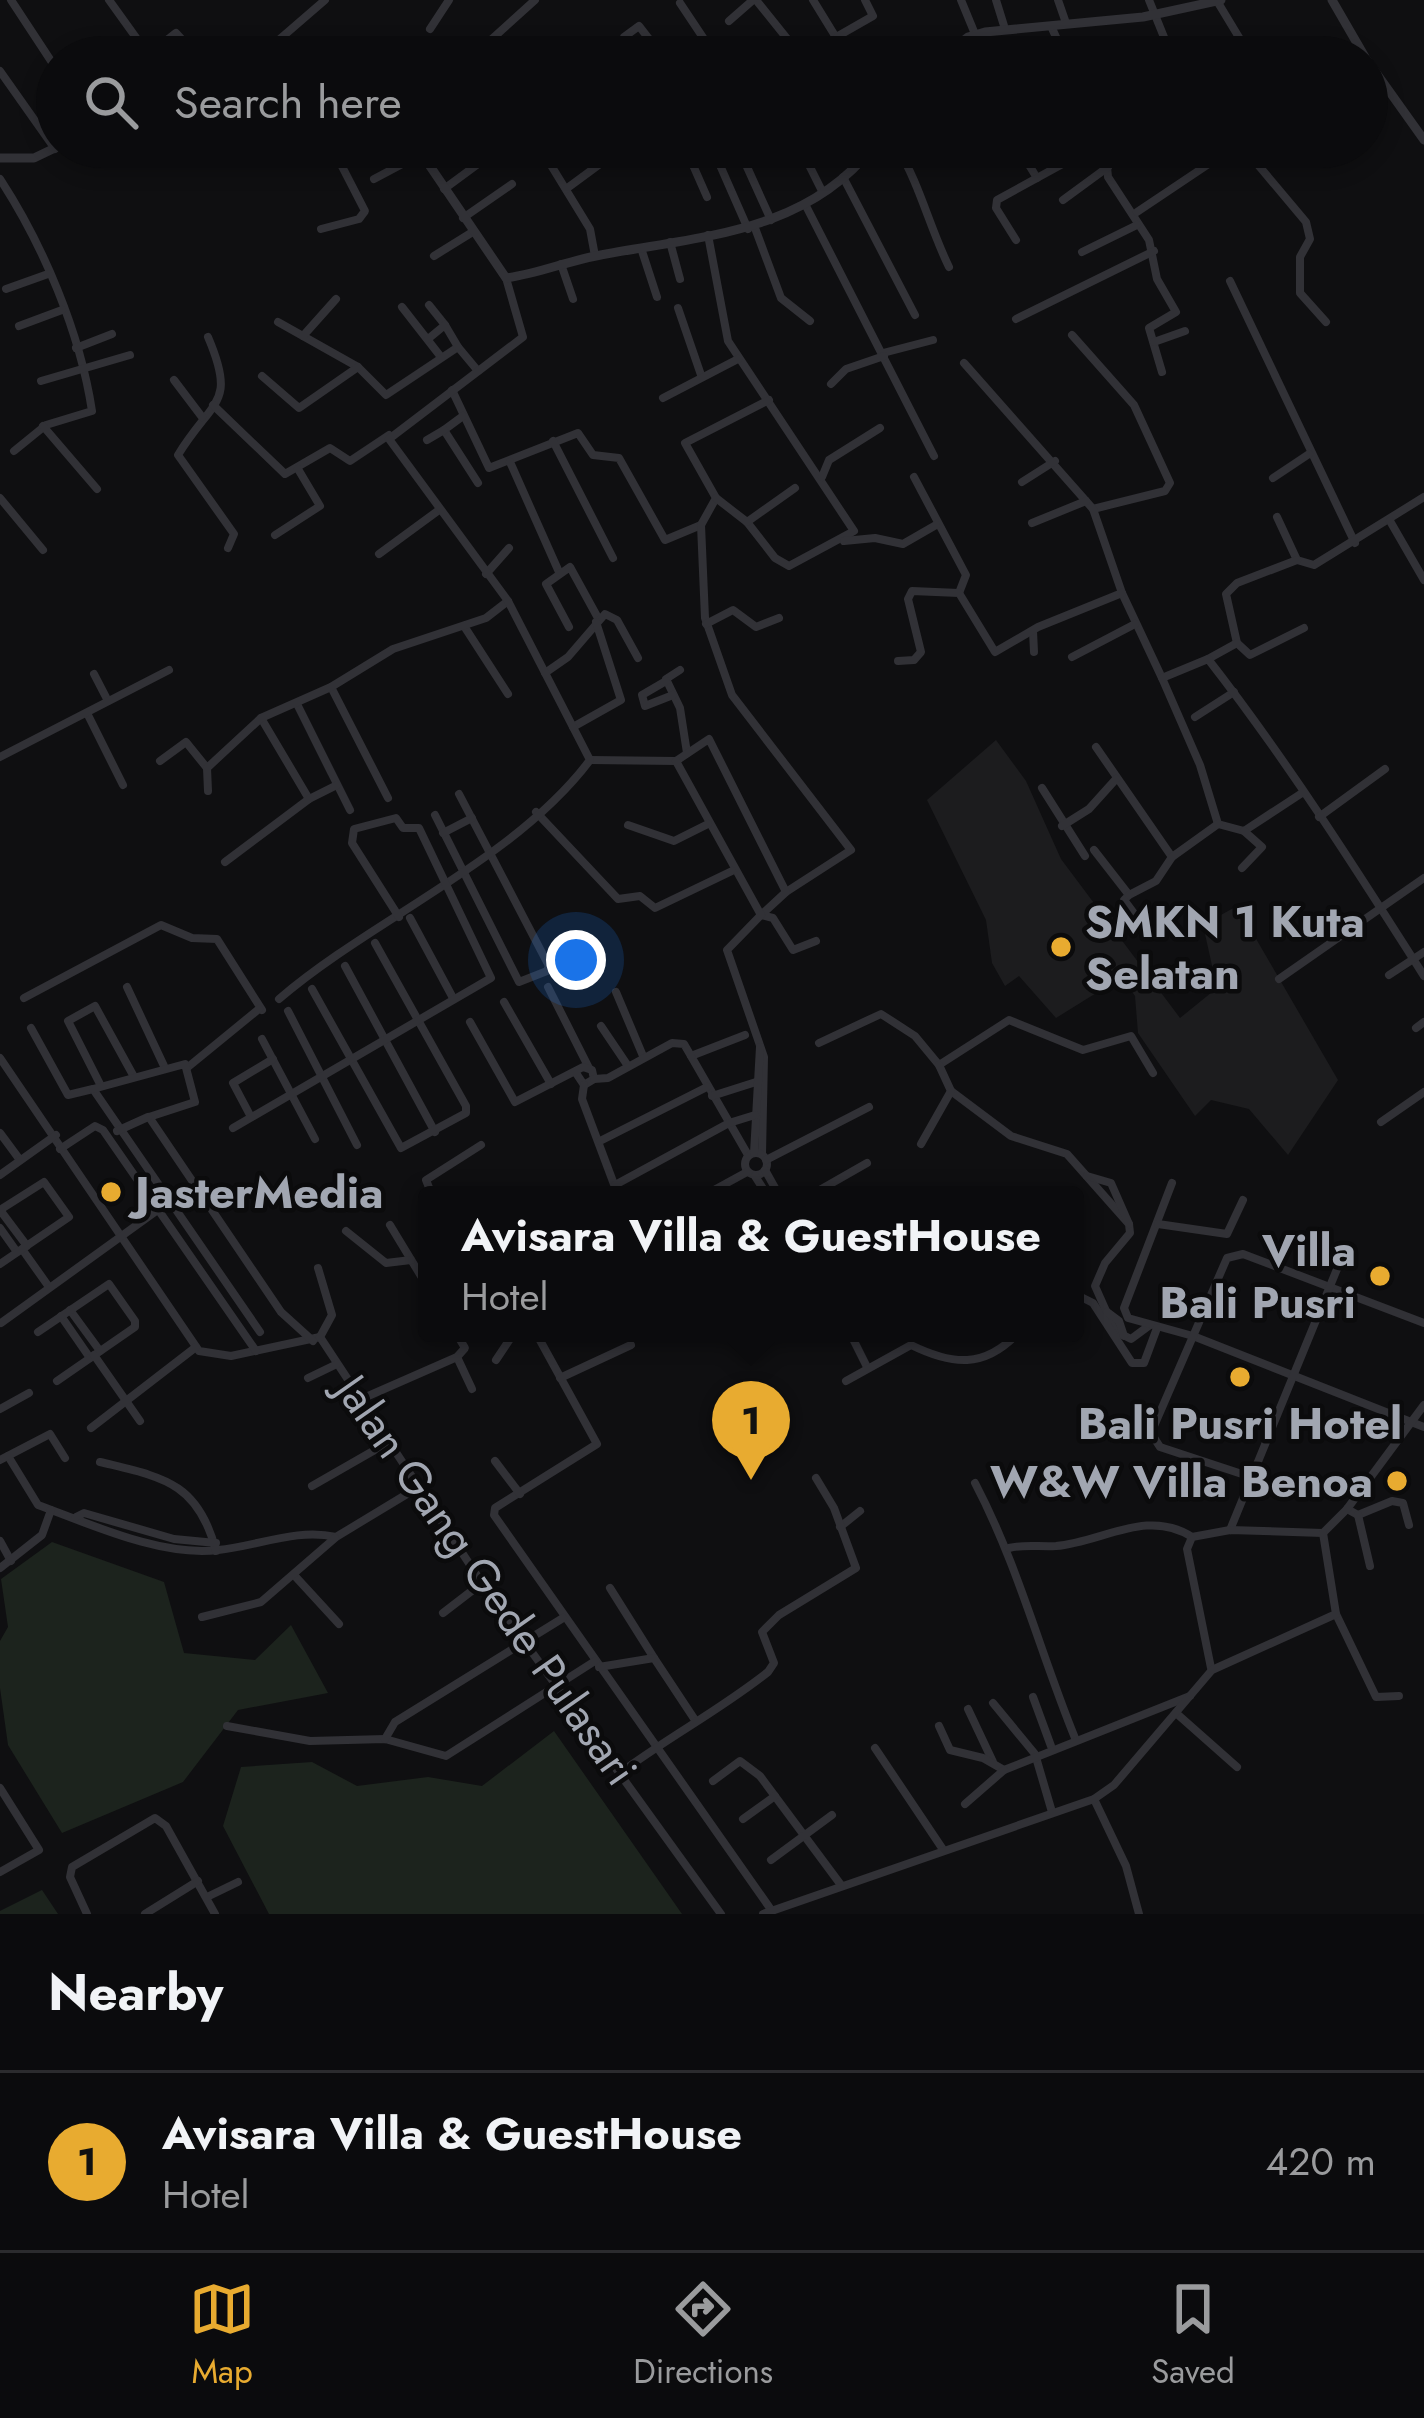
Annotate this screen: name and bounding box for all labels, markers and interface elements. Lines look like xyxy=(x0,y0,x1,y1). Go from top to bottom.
search box xyxy=(36,36,1388,168)
icon: search xyxy=(78,69,144,135)
text: Search here xyxy=(174,70,402,135)
place label: SMKN 1 Kuta Selatan xyxy=(1085,889,1365,1006)
your location xyxy=(546,930,606,990)
marker: SMKN 1 Kuta Selatan xyxy=(1048,934,1074,960)
place label: JasterMedia xyxy=(127,1160,384,1225)
marker: JasterMedia xyxy=(98,1179,124,1205)
popup xyxy=(418,1186,1084,1342)
text: Avisara Villa & GuestHouse xyxy=(461,1203,1041,1268)
place label: Villa Bali Pusri xyxy=(1159,1218,1356,1335)
marker: Villa Bali Pusri xyxy=(1367,1263,1393,1289)
text: Hotel xyxy=(461,1268,549,1325)
street label: Jalan Gang Gede Pulasari xyxy=(317,1358,653,1799)
marker: Bali Pusri Hotel xyxy=(1227,1364,1253,1390)
pin: 1 xyxy=(712,1381,790,1480)
place label: Bali Pusri Hotel xyxy=(1078,1391,1402,1456)
place label: W&W Villa Benoa xyxy=(990,1449,1373,1514)
marker: W&W Villa Benoa xyxy=(1384,1468,1410,1494)
text: Nearby xyxy=(48,1955,223,2029)
text: Avisara Villa & GuestHouse xyxy=(162,2101,742,2166)
text: 1 xyxy=(77,2133,97,2190)
text: 420 m xyxy=(1266,2133,1376,2190)
text: Hotel xyxy=(162,2166,250,2223)
tab: Map xyxy=(189,2276,255,2395)
tab: Directions xyxy=(633,2276,773,2395)
tab: Saved xyxy=(1151,2276,1235,2395)

